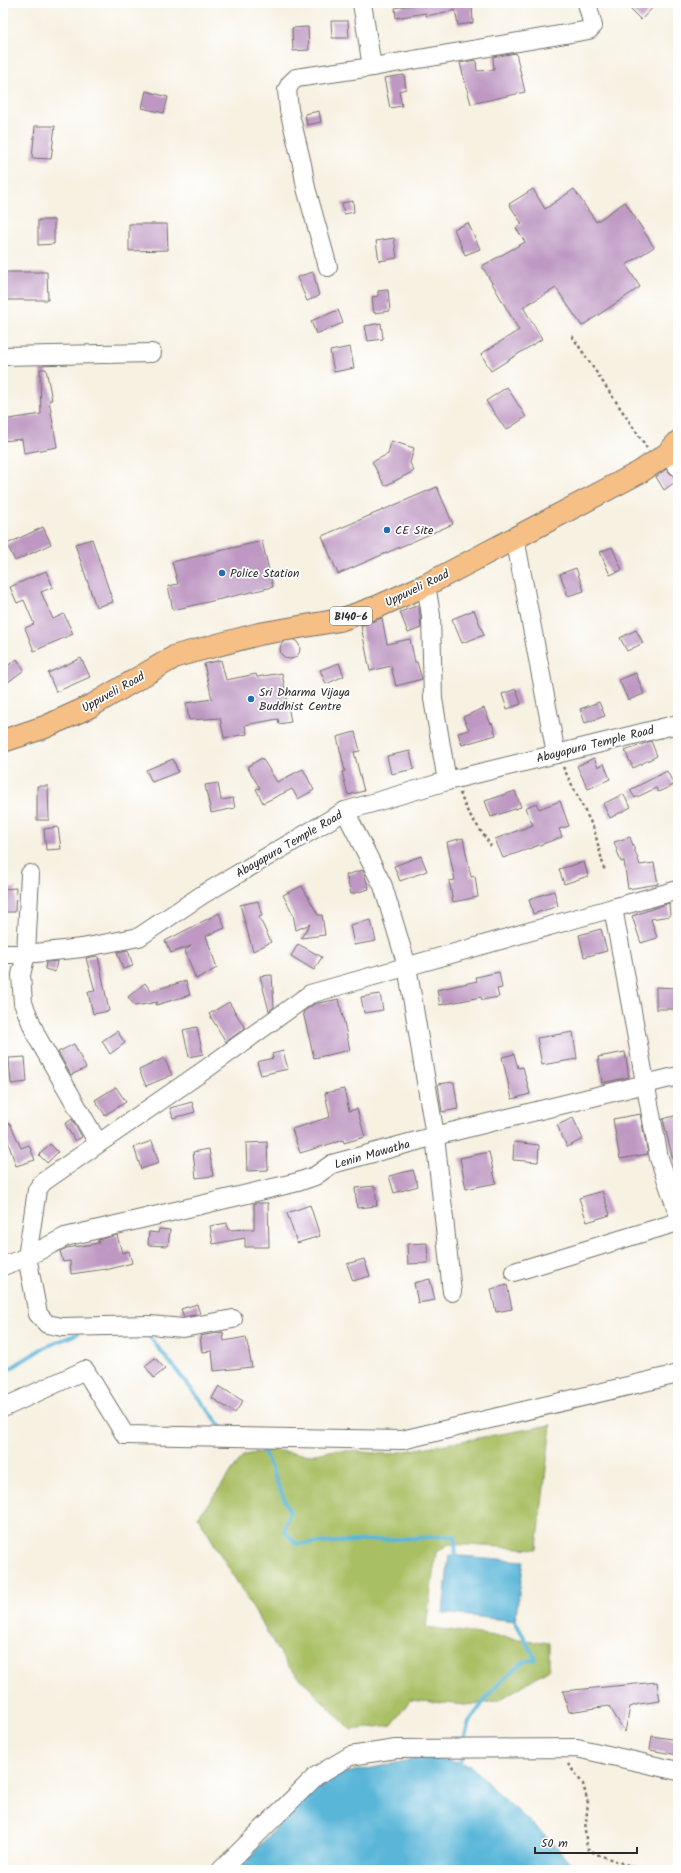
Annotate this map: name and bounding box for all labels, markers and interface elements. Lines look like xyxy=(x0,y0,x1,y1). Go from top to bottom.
place label: CE Site xyxy=(395,521,434,540)
marker: CE Site xyxy=(382,525,392,535)
place label: Police Station xyxy=(230,564,299,583)
street label: Uppuveli Road xyxy=(382,564,454,612)
marker: Police Station xyxy=(217,568,227,578)
road number: B140-6 xyxy=(330,607,372,625)
street label: Uppuveli Road xyxy=(78,667,149,718)
place label: Sri Dharma Vijaya Buddhist Centre xyxy=(259,683,350,716)
marker: Sri Dharma Vijaya Buddhist Centre xyxy=(246,694,256,704)
street label: Abayapura Temple Road xyxy=(534,720,657,768)
street label: Abayapura Temple Road xyxy=(232,806,347,883)
street label: Lenin Mawatha xyxy=(332,1135,413,1174)
scale bar xyxy=(535,1829,637,1855)
text: 50 m xyxy=(541,1834,568,1853)

